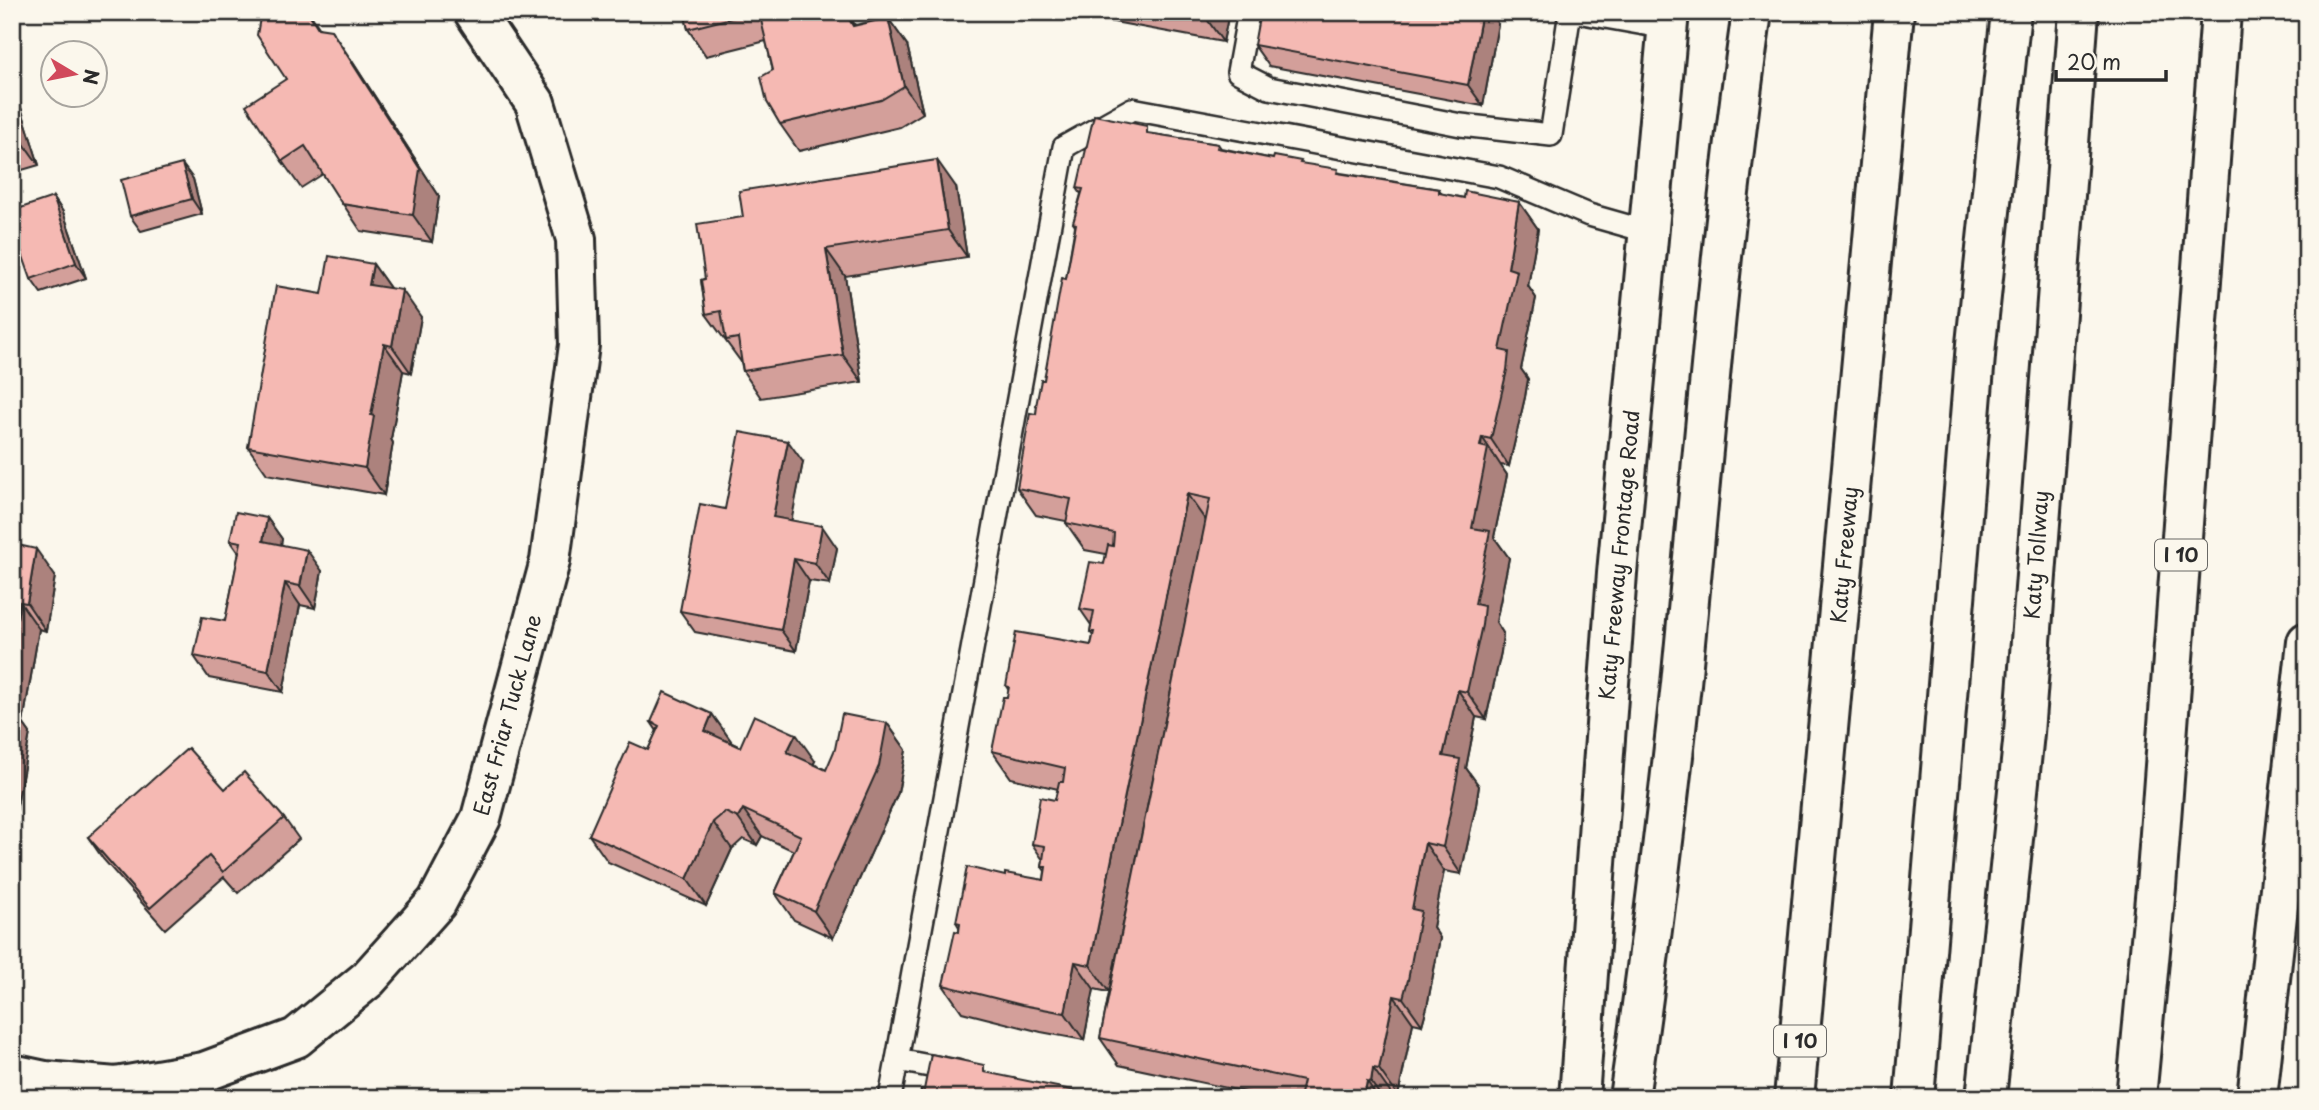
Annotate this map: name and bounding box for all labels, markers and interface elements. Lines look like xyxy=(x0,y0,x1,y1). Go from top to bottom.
north arrow xyxy=(38,38,108,108)
scale bar xyxy=(2056,38,2167,82)
text: 20 m xyxy=(2067,45,2121,77)
text: N xyxy=(77,67,107,87)
street label: Katy Freeway Frontage Road xyxy=(1589,408,1647,701)
street label: Katy Freeway xyxy=(1821,485,1865,625)
street label: Katy Tollway xyxy=(2015,489,2055,620)
road number: I 10 xyxy=(2155,540,2207,570)
street label: East Friar Tuck Lane xyxy=(464,610,548,819)
road number: I 10 xyxy=(1774,1026,1826,1056)

